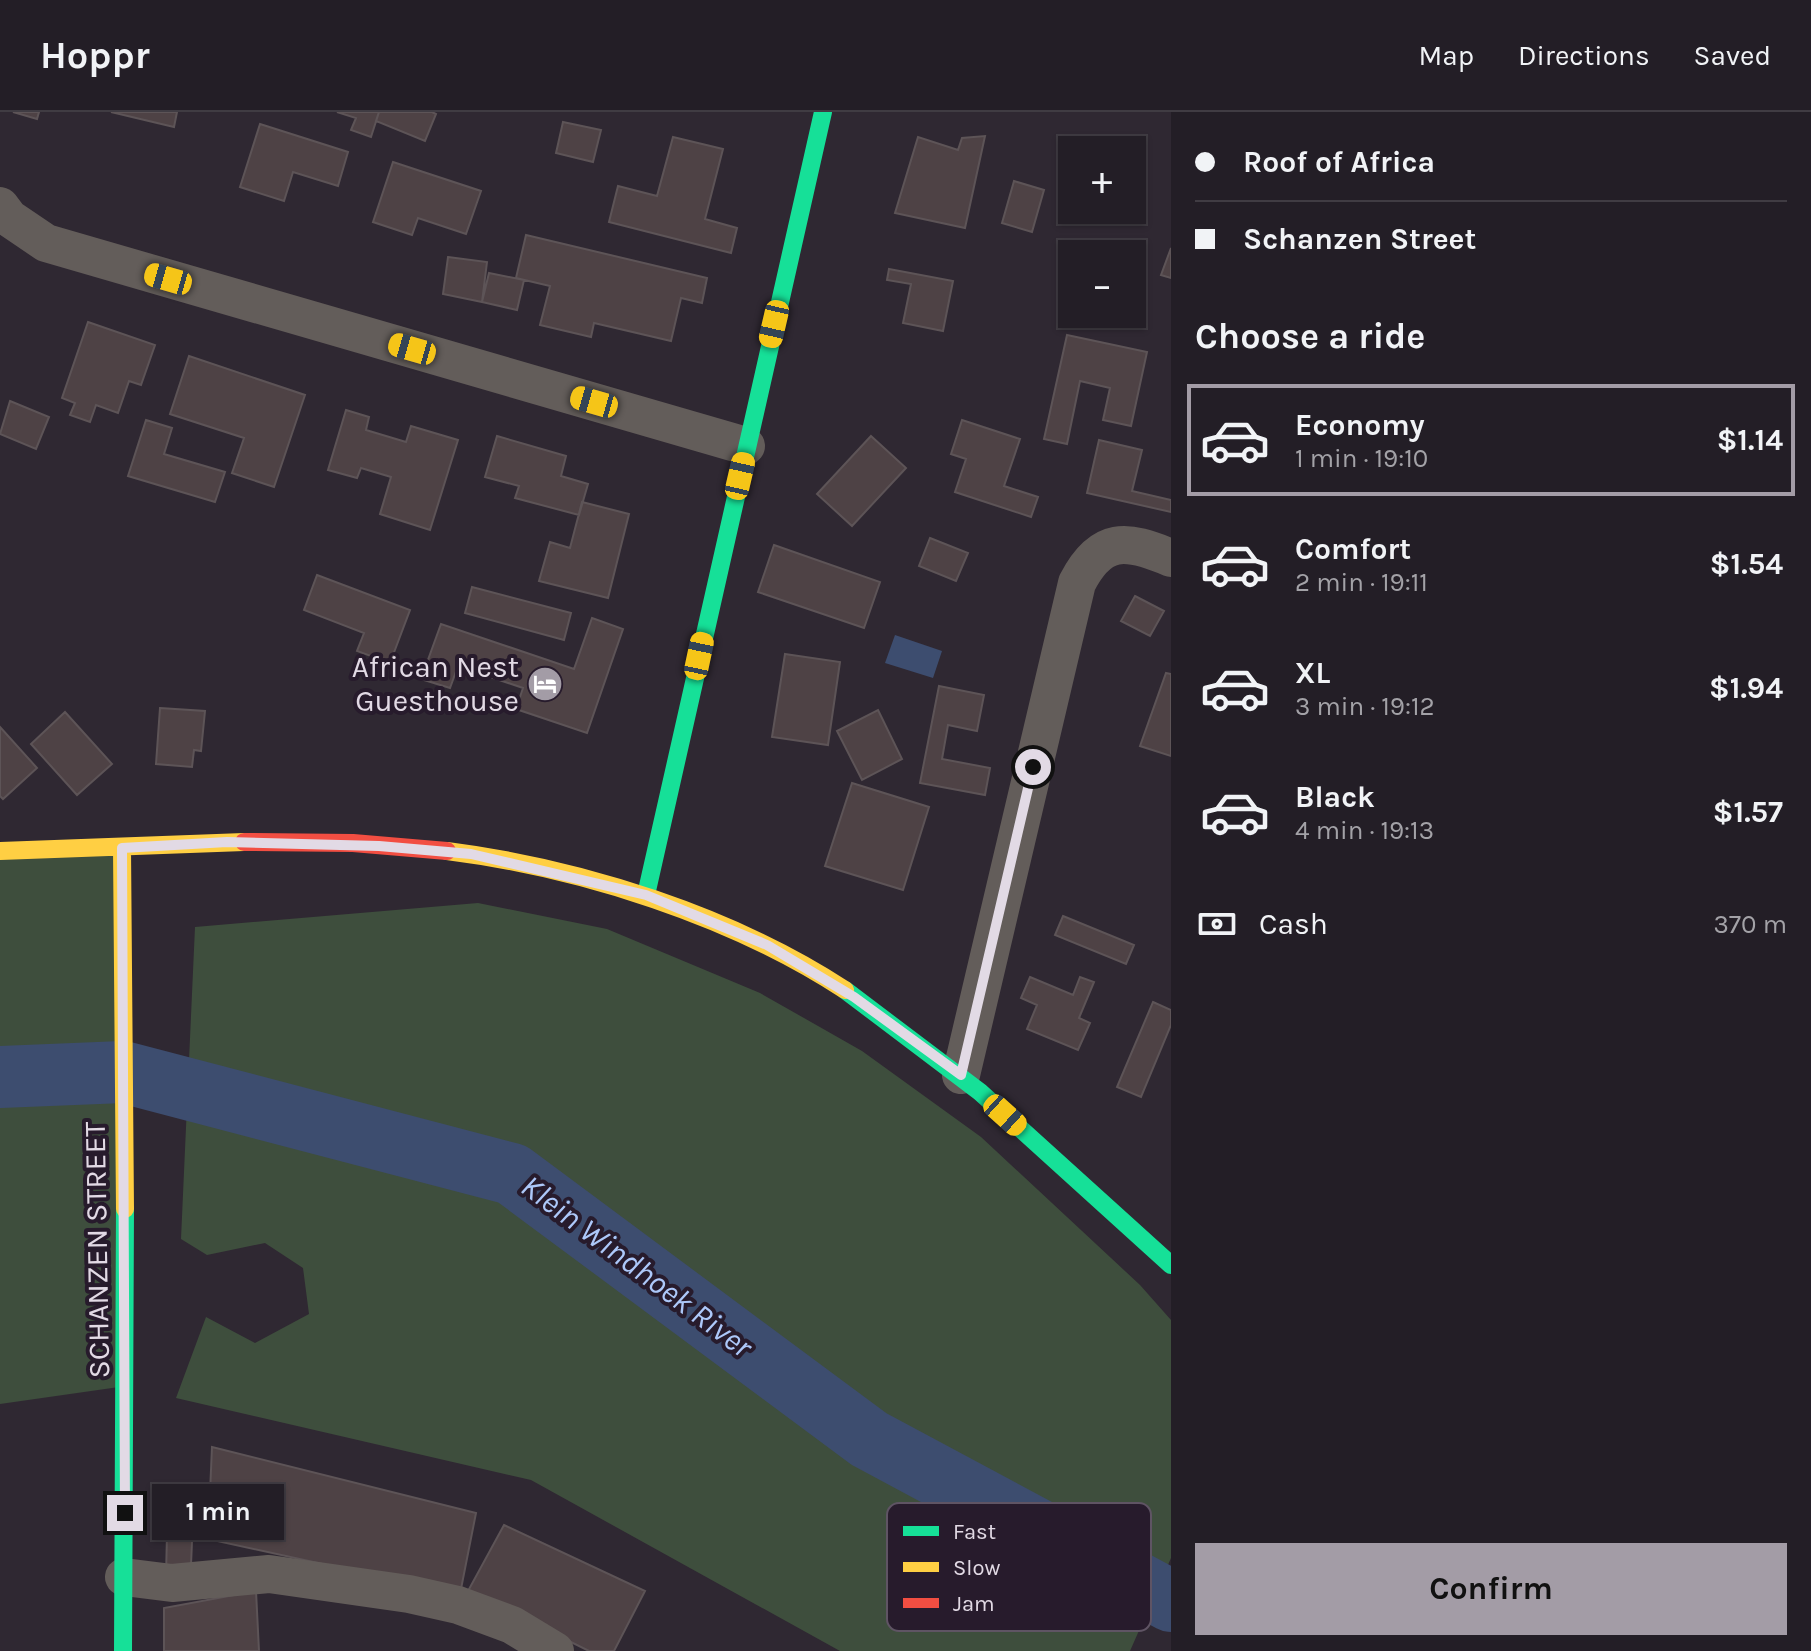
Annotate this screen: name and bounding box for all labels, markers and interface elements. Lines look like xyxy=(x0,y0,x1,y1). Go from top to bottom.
text: Hoppr xyxy=(40,33,150,78)
text: Map xyxy=(1419,39,1474,72)
text: Directions xyxy=(1518,39,1650,72)
text: Saved xyxy=(1694,39,1771,72)
map controls xyxy=(1058,136,1146,328)
button: + xyxy=(1058,136,1146,224)
text: Roof of Africa xyxy=(1243,144,1435,180)
text: Schanzen Street xyxy=(1243,221,1476,257)
button: − xyxy=(1058,240,1146,328)
car xyxy=(142,261,194,297)
car xyxy=(757,298,791,350)
text: Choose a ride xyxy=(1195,315,1425,357)
car xyxy=(386,331,438,367)
car xyxy=(568,384,620,420)
icon: car xyxy=(1199,404,1271,476)
text: Economy xyxy=(1295,407,1425,443)
text: $1.14 xyxy=(1717,422,1783,458)
text: 1 min · 19:10 xyxy=(1295,443,1428,474)
car xyxy=(723,450,757,502)
icon: car xyxy=(1199,528,1271,600)
text: Comfort xyxy=(1295,531,1411,567)
text: $1.54 xyxy=(1710,546,1783,582)
text: 2 min · 19:11 xyxy=(1295,567,1428,598)
car xyxy=(682,630,716,682)
place label: African Nest Guesthouse xyxy=(352,649,519,719)
icon: car xyxy=(1199,652,1271,724)
text: XL xyxy=(1295,655,1330,691)
hotel icon: African Nest Guesthouse xyxy=(526,665,564,703)
text: $1.94 xyxy=(1709,670,1783,706)
text: 3 min · 19:12 xyxy=(1295,691,1435,722)
route start xyxy=(1015,749,1051,785)
icon: car xyxy=(1199,776,1271,848)
text: Black xyxy=(1295,779,1375,815)
text: $1.57 xyxy=(1713,794,1783,830)
text: 4 min · 19:13 xyxy=(1295,815,1434,846)
icon: cash xyxy=(1195,902,1239,946)
text: Cash xyxy=(1259,906,1328,942)
text: 370 m xyxy=(1714,909,1787,940)
car xyxy=(979,1090,1031,1140)
street label: SCHANZEN STREET xyxy=(77,1121,117,1379)
water label: Klein Windhoek River xyxy=(514,1167,760,1366)
callout: 1 min xyxy=(153,1485,285,1541)
route end xyxy=(107,1495,143,1531)
text: 1 min xyxy=(185,1496,251,1527)
legend xyxy=(887,1503,1151,1631)
text: Fast xyxy=(953,1519,996,1545)
button: Confirm xyxy=(1195,1543,1787,1635)
text: Slow xyxy=(953,1555,1000,1581)
text: Jam xyxy=(953,1591,995,1617)

